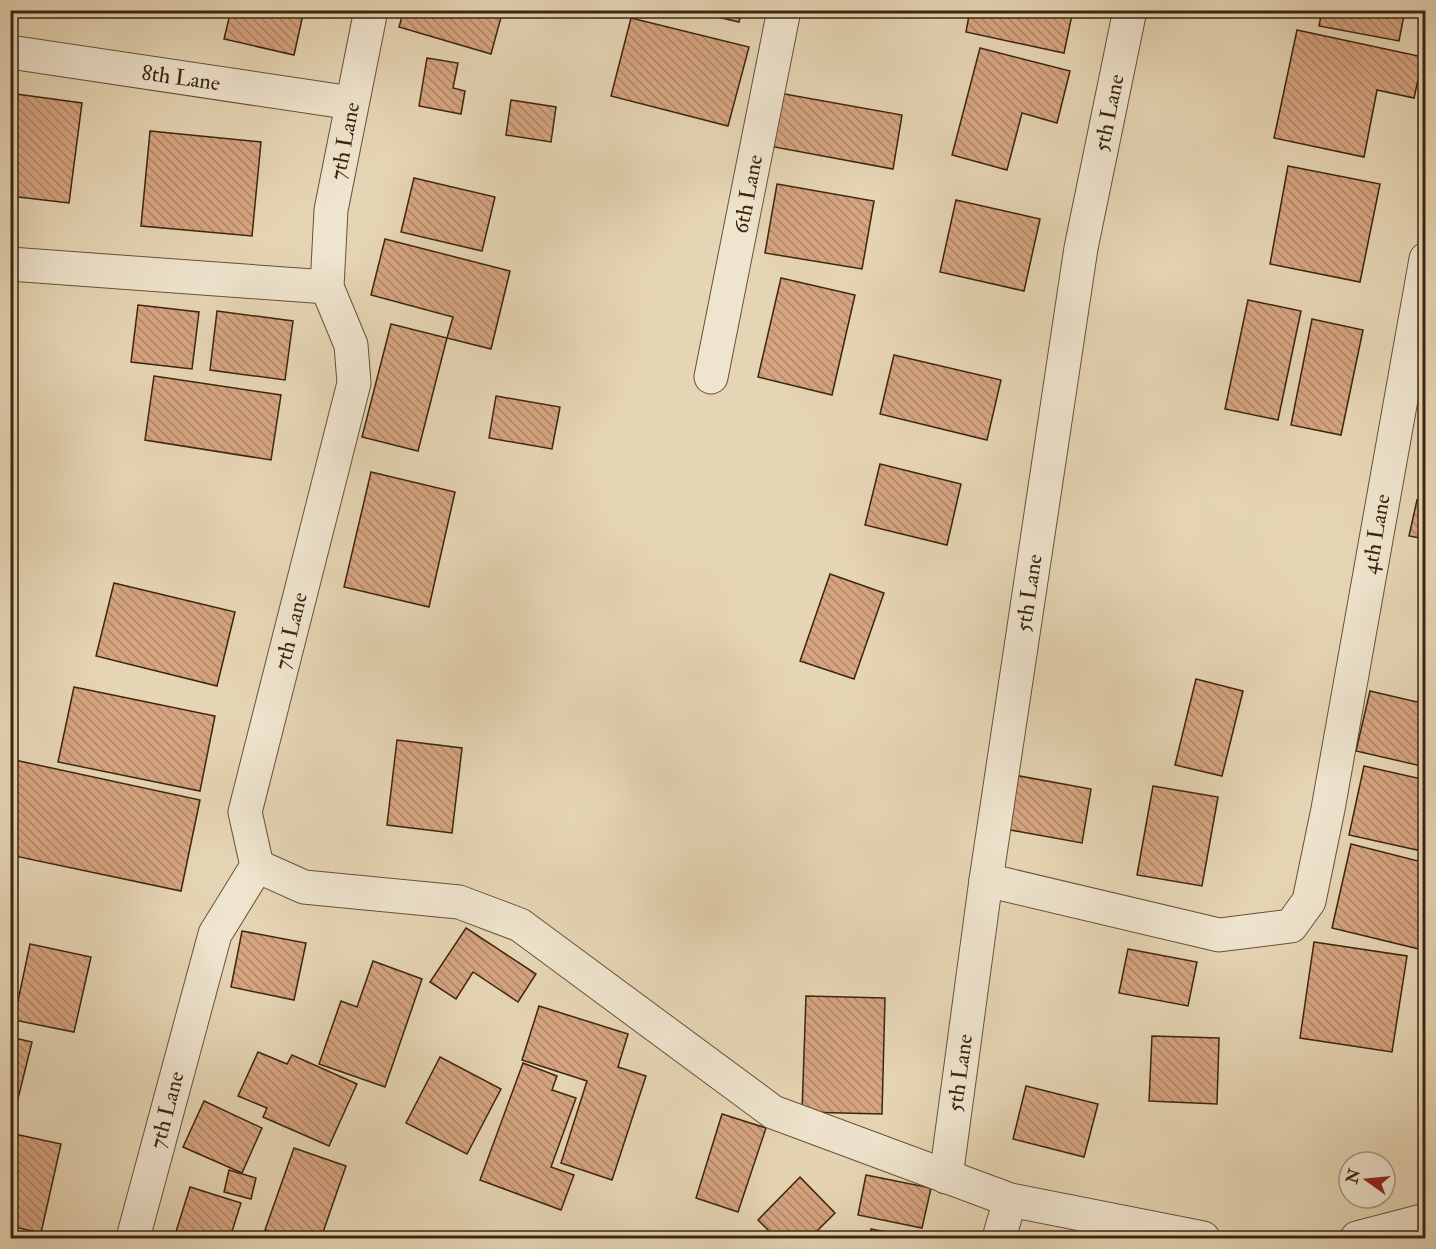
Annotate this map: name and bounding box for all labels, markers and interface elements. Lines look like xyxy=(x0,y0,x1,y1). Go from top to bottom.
street label: 8th Lane xyxy=(140,59,222,97)
street label: 5th Lane xyxy=(1087,72,1131,154)
street label: 7th Lane xyxy=(324,100,366,182)
street label: 6th Lane xyxy=(727,152,769,236)
street label: 4th Lane xyxy=(1355,492,1397,576)
street label: 5th Lane xyxy=(1009,552,1049,634)
street label: 7th Lane xyxy=(268,589,314,673)
street label: 5th Lane xyxy=(941,1032,979,1114)
street label: 7th Lane xyxy=(143,1068,191,1152)
north arrow xyxy=(1337,1150,1397,1210)
text: N xyxy=(1342,1166,1365,1187)

